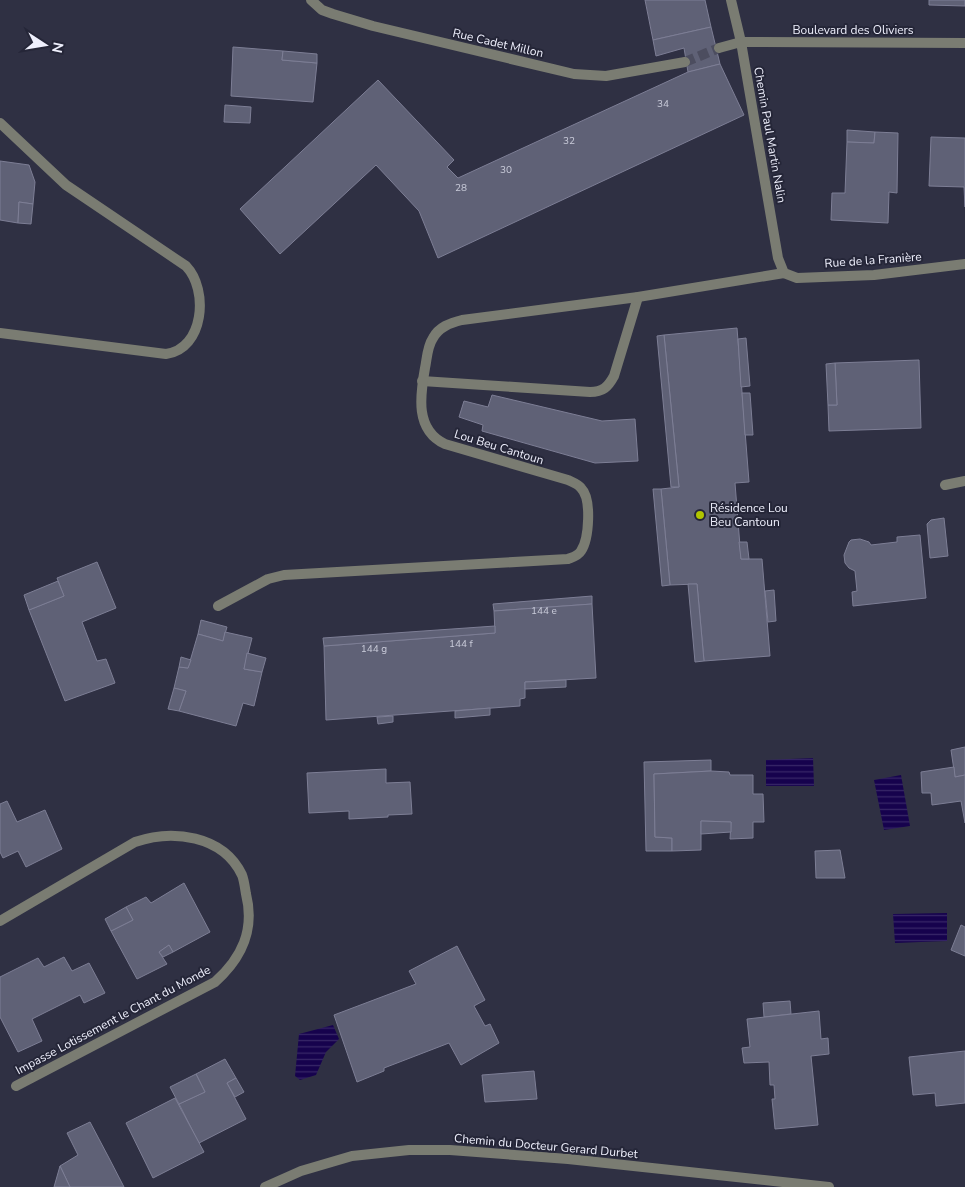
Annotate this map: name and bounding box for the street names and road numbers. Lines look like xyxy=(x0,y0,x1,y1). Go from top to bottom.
street label: Boulevard des Oliviers xyxy=(792,22,914,38)
street label: Rue Cadet Millon xyxy=(451,25,545,61)
street label: Chemin Paul Martin Nalin xyxy=(750,66,790,204)
street label: Rue de la Franière xyxy=(824,249,922,271)
street label: Lou Beu Cantoun xyxy=(452,426,546,468)
street label: Impasse Lotissement le Chant du Monde xyxy=(13,962,213,1078)
street label: Chemin du Docteur Gerard Durbet xyxy=(453,1130,639,1162)

